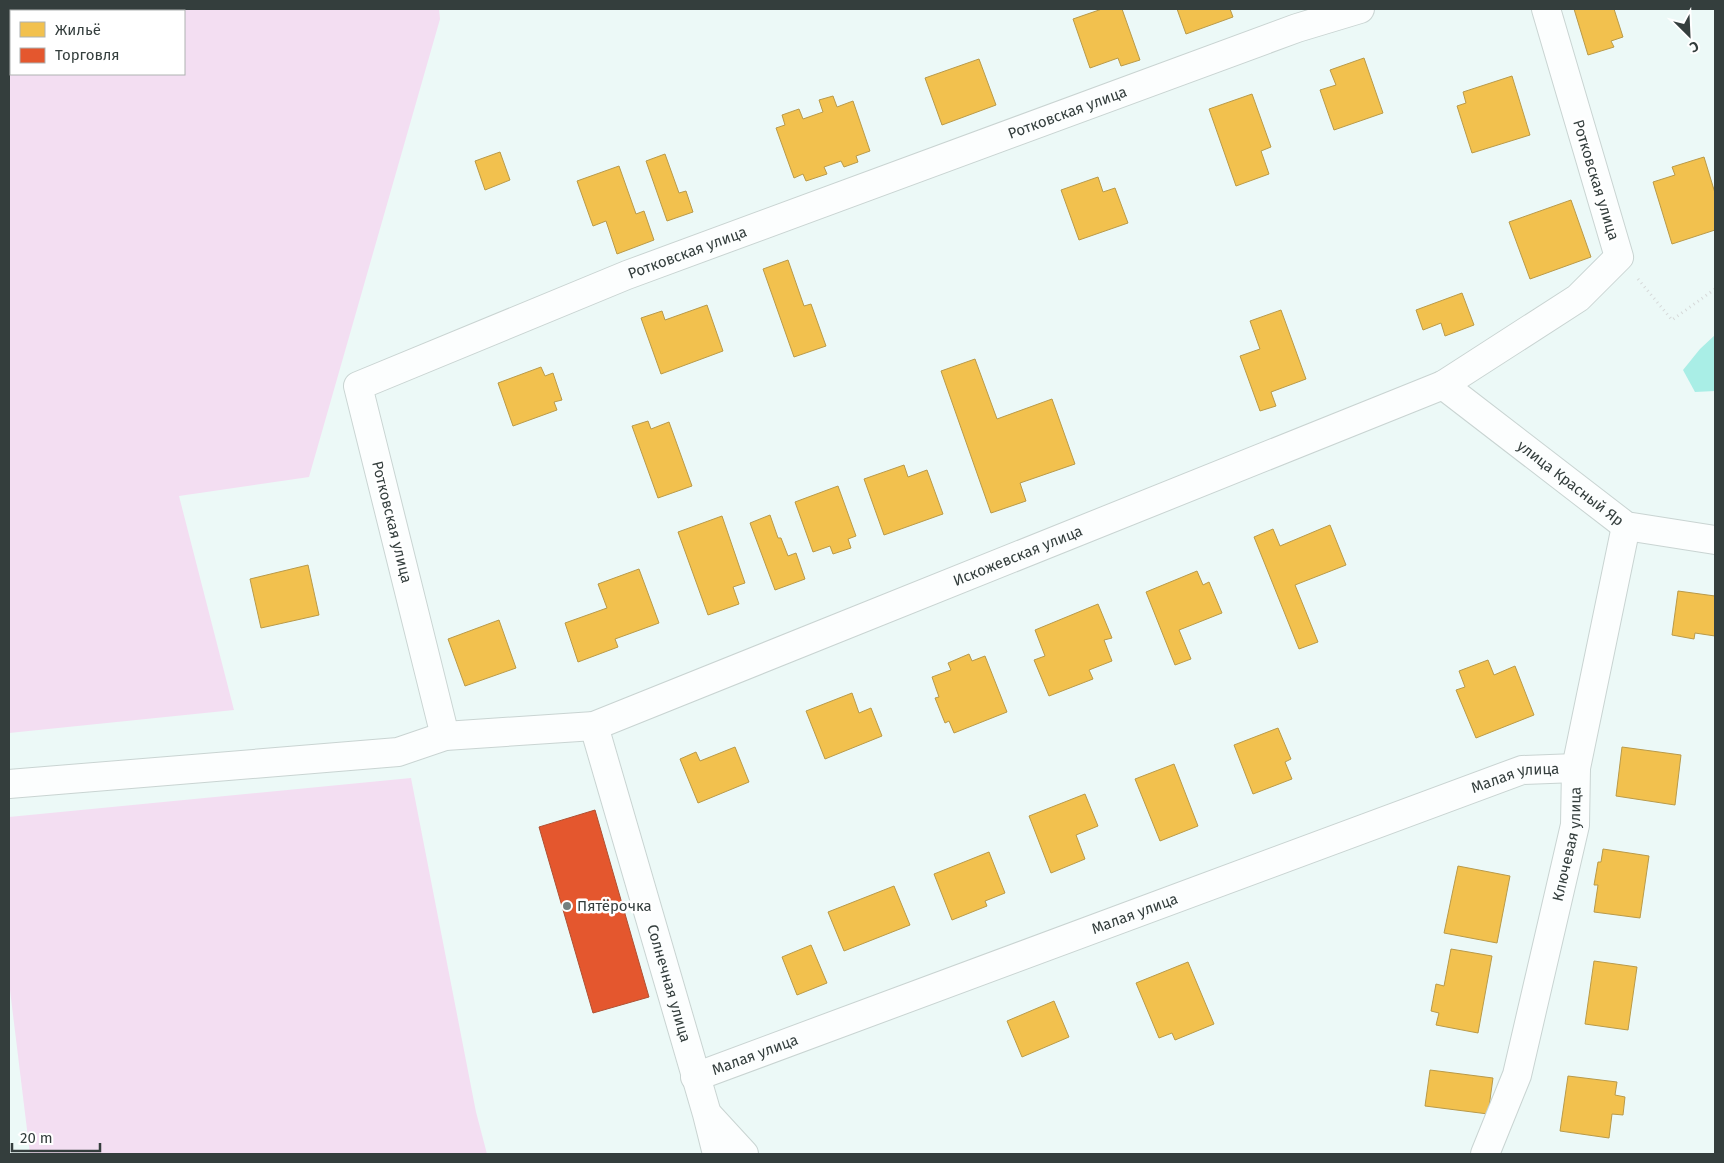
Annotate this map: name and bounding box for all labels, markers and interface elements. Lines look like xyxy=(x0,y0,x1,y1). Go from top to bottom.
legend xyxy=(10,10,185,75)
north arrow xyxy=(1664,10,1714,60)
text: Жильё xyxy=(55,21,101,39)
text: С xyxy=(1687,37,1701,56)
text: Торговля xyxy=(55,46,120,64)
street label: Ротковская улица xyxy=(1006,83,1129,143)
street label: Ротковская улица xyxy=(1569,118,1623,242)
street label: Ротковская улица xyxy=(626,223,749,283)
street label: улица Красный Яр xyxy=(1514,437,1627,530)
street label: Ротковская улица xyxy=(368,459,416,585)
street label: Искожевская улица xyxy=(950,522,1085,590)
street label: Малая улица xyxy=(1469,760,1560,797)
street label: Ключевая улица xyxy=(1549,787,1585,903)
street label: Малая улица xyxy=(1089,890,1180,938)
place label: Пятёрочка xyxy=(577,897,652,915)
marker: Пятёрочка xyxy=(561,900,573,912)
street label: Солнечная улица xyxy=(643,922,695,1044)
street label: Малая улица xyxy=(709,1031,801,1079)
scale bar xyxy=(12,1120,100,1152)
text: 20 m xyxy=(20,1129,53,1147)

